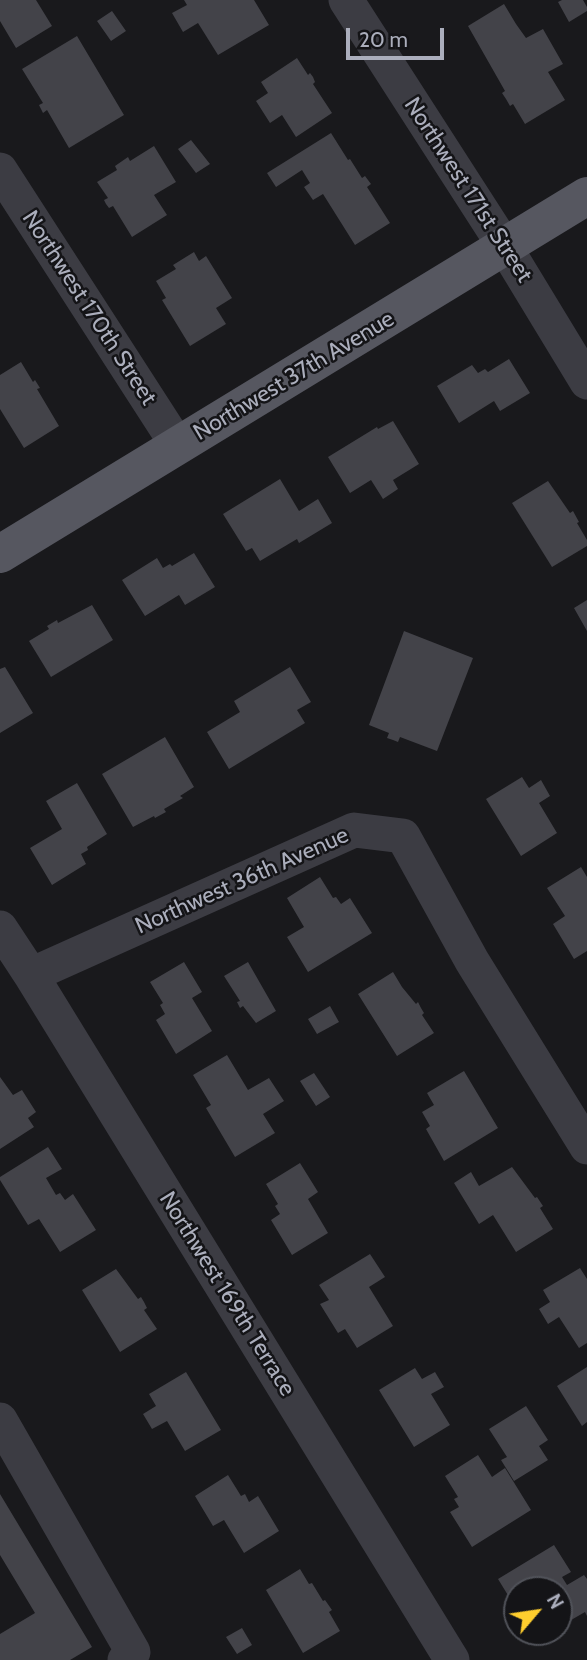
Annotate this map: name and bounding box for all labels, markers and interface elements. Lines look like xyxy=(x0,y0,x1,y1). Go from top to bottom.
scale bar xyxy=(349,14,447,58)
text: 20 m xyxy=(359,27,408,52)
street label: Northwest 171st Street xyxy=(398,92,538,288)
street label: Northwest 170th Street xyxy=(16,206,162,410)
street label: Northwest 37th Avenue xyxy=(189,305,399,447)
street label: Northwest 36th Avenue xyxy=(131,822,353,940)
street label: Northwest 169th Terrace xyxy=(153,1187,301,1401)
north arrow xyxy=(503,1576,573,1646)
text: N xyxy=(542,1590,568,1613)

